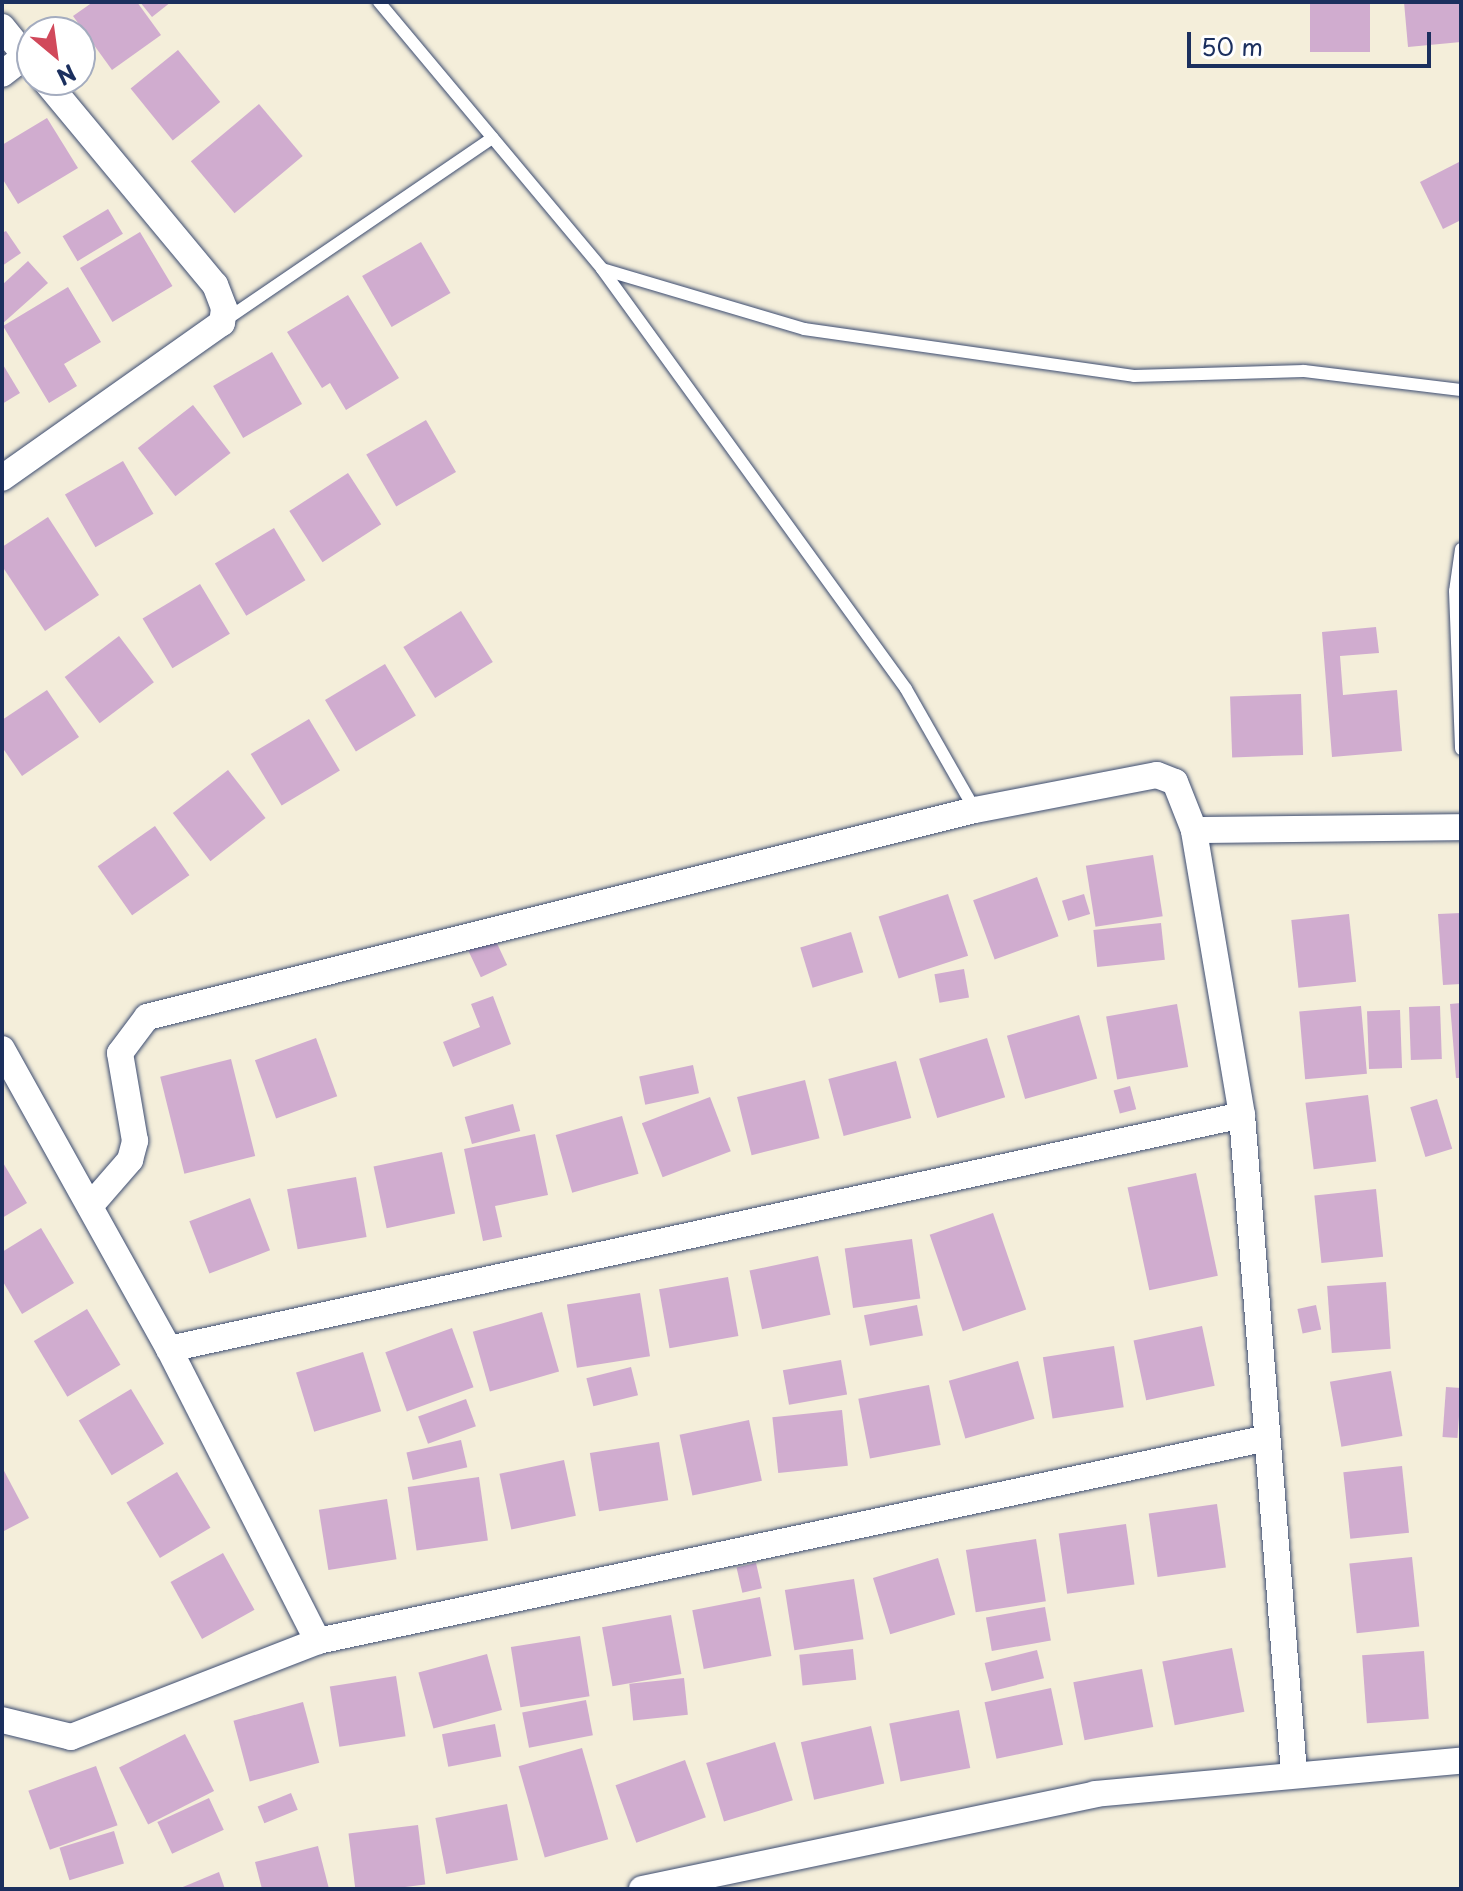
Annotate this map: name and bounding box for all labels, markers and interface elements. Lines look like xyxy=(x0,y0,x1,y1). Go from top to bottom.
north arrow xyxy=(16,16,96,96)
scale bar xyxy=(1191,16,1435,66)
text: 50 m xyxy=(1201,28,1263,64)
text: N xyxy=(51,57,83,94)

